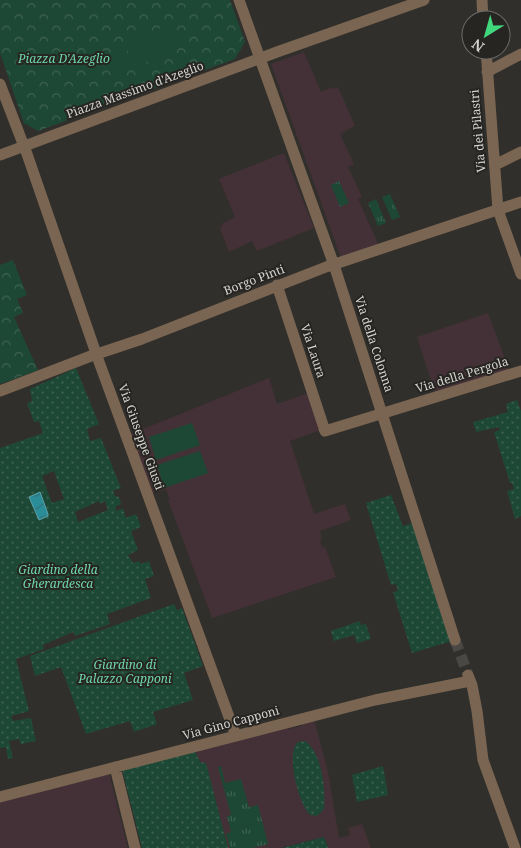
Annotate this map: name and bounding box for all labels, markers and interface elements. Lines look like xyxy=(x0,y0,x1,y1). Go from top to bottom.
north arrow xyxy=(461,10,511,60)
text: N xyxy=(468,35,488,57)
park label: Piazza D'Azeglio xyxy=(17,50,110,67)
street label: Piazza Massimo d'Azeglio xyxy=(64,57,206,122)
street label: Via dei Pilastri xyxy=(465,89,490,173)
street label: Borgo Pinti xyxy=(221,260,287,299)
street label: Via della Colonna xyxy=(351,294,398,394)
street label: Via Laura xyxy=(297,322,330,380)
street label: Via della Pergola xyxy=(413,352,511,397)
street label: Via Giuseppe Giusti xyxy=(114,382,169,492)
park label: Giardino della Gherardesca xyxy=(18,561,98,592)
park label: Giardino di Palazzo Capponi xyxy=(77,656,172,687)
street label: Via Gino Capponi xyxy=(181,701,281,744)

